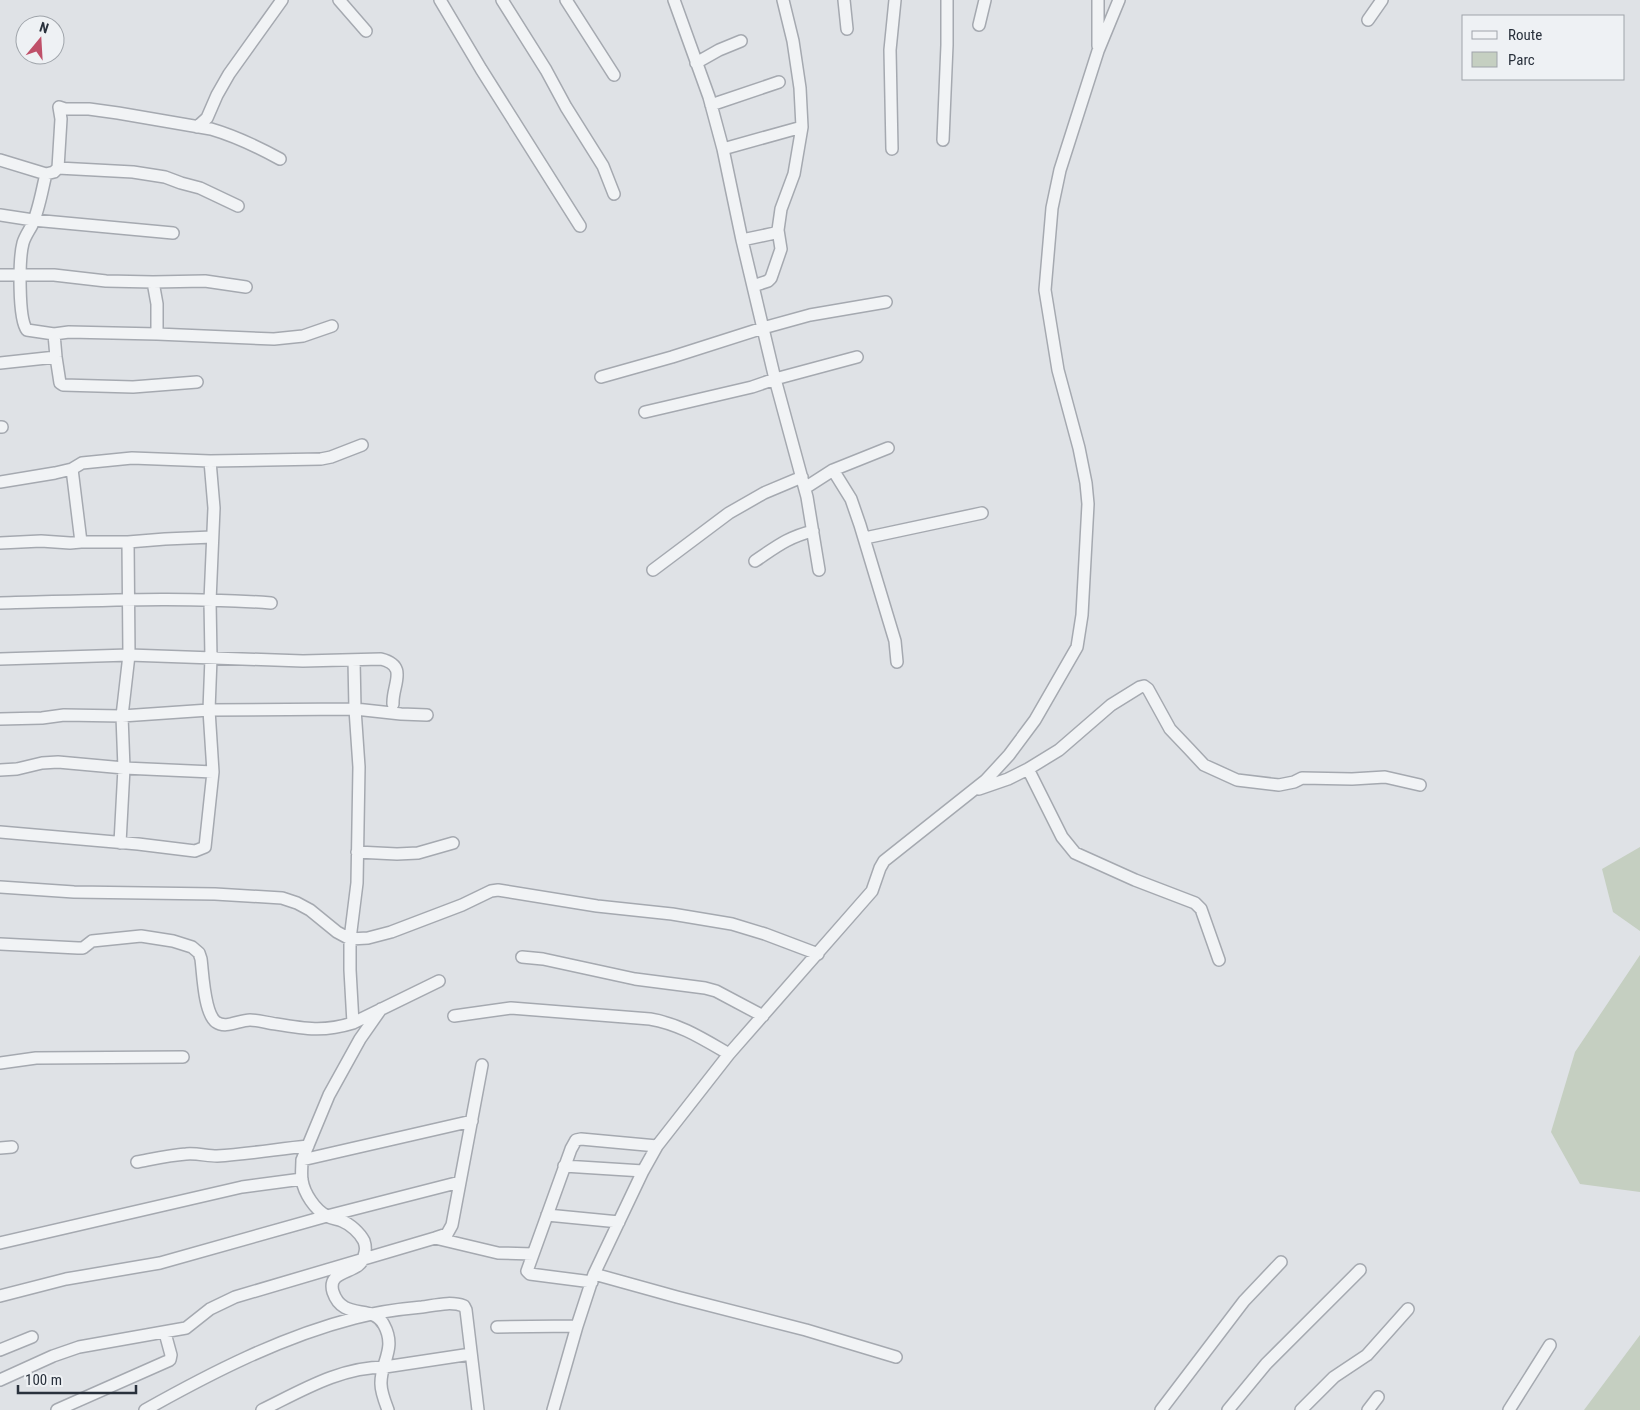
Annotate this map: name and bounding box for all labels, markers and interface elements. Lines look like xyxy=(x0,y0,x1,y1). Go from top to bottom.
north arrow xyxy=(15,15,65,65)
legend xyxy=(1462,15,1625,80)
text: N xyxy=(37,19,51,37)
text: Route xyxy=(1508,26,1542,44)
text: Parc xyxy=(1508,51,1535,69)
scale bar xyxy=(18,1362,135,1394)
text: 100 m xyxy=(25,1371,62,1389)

